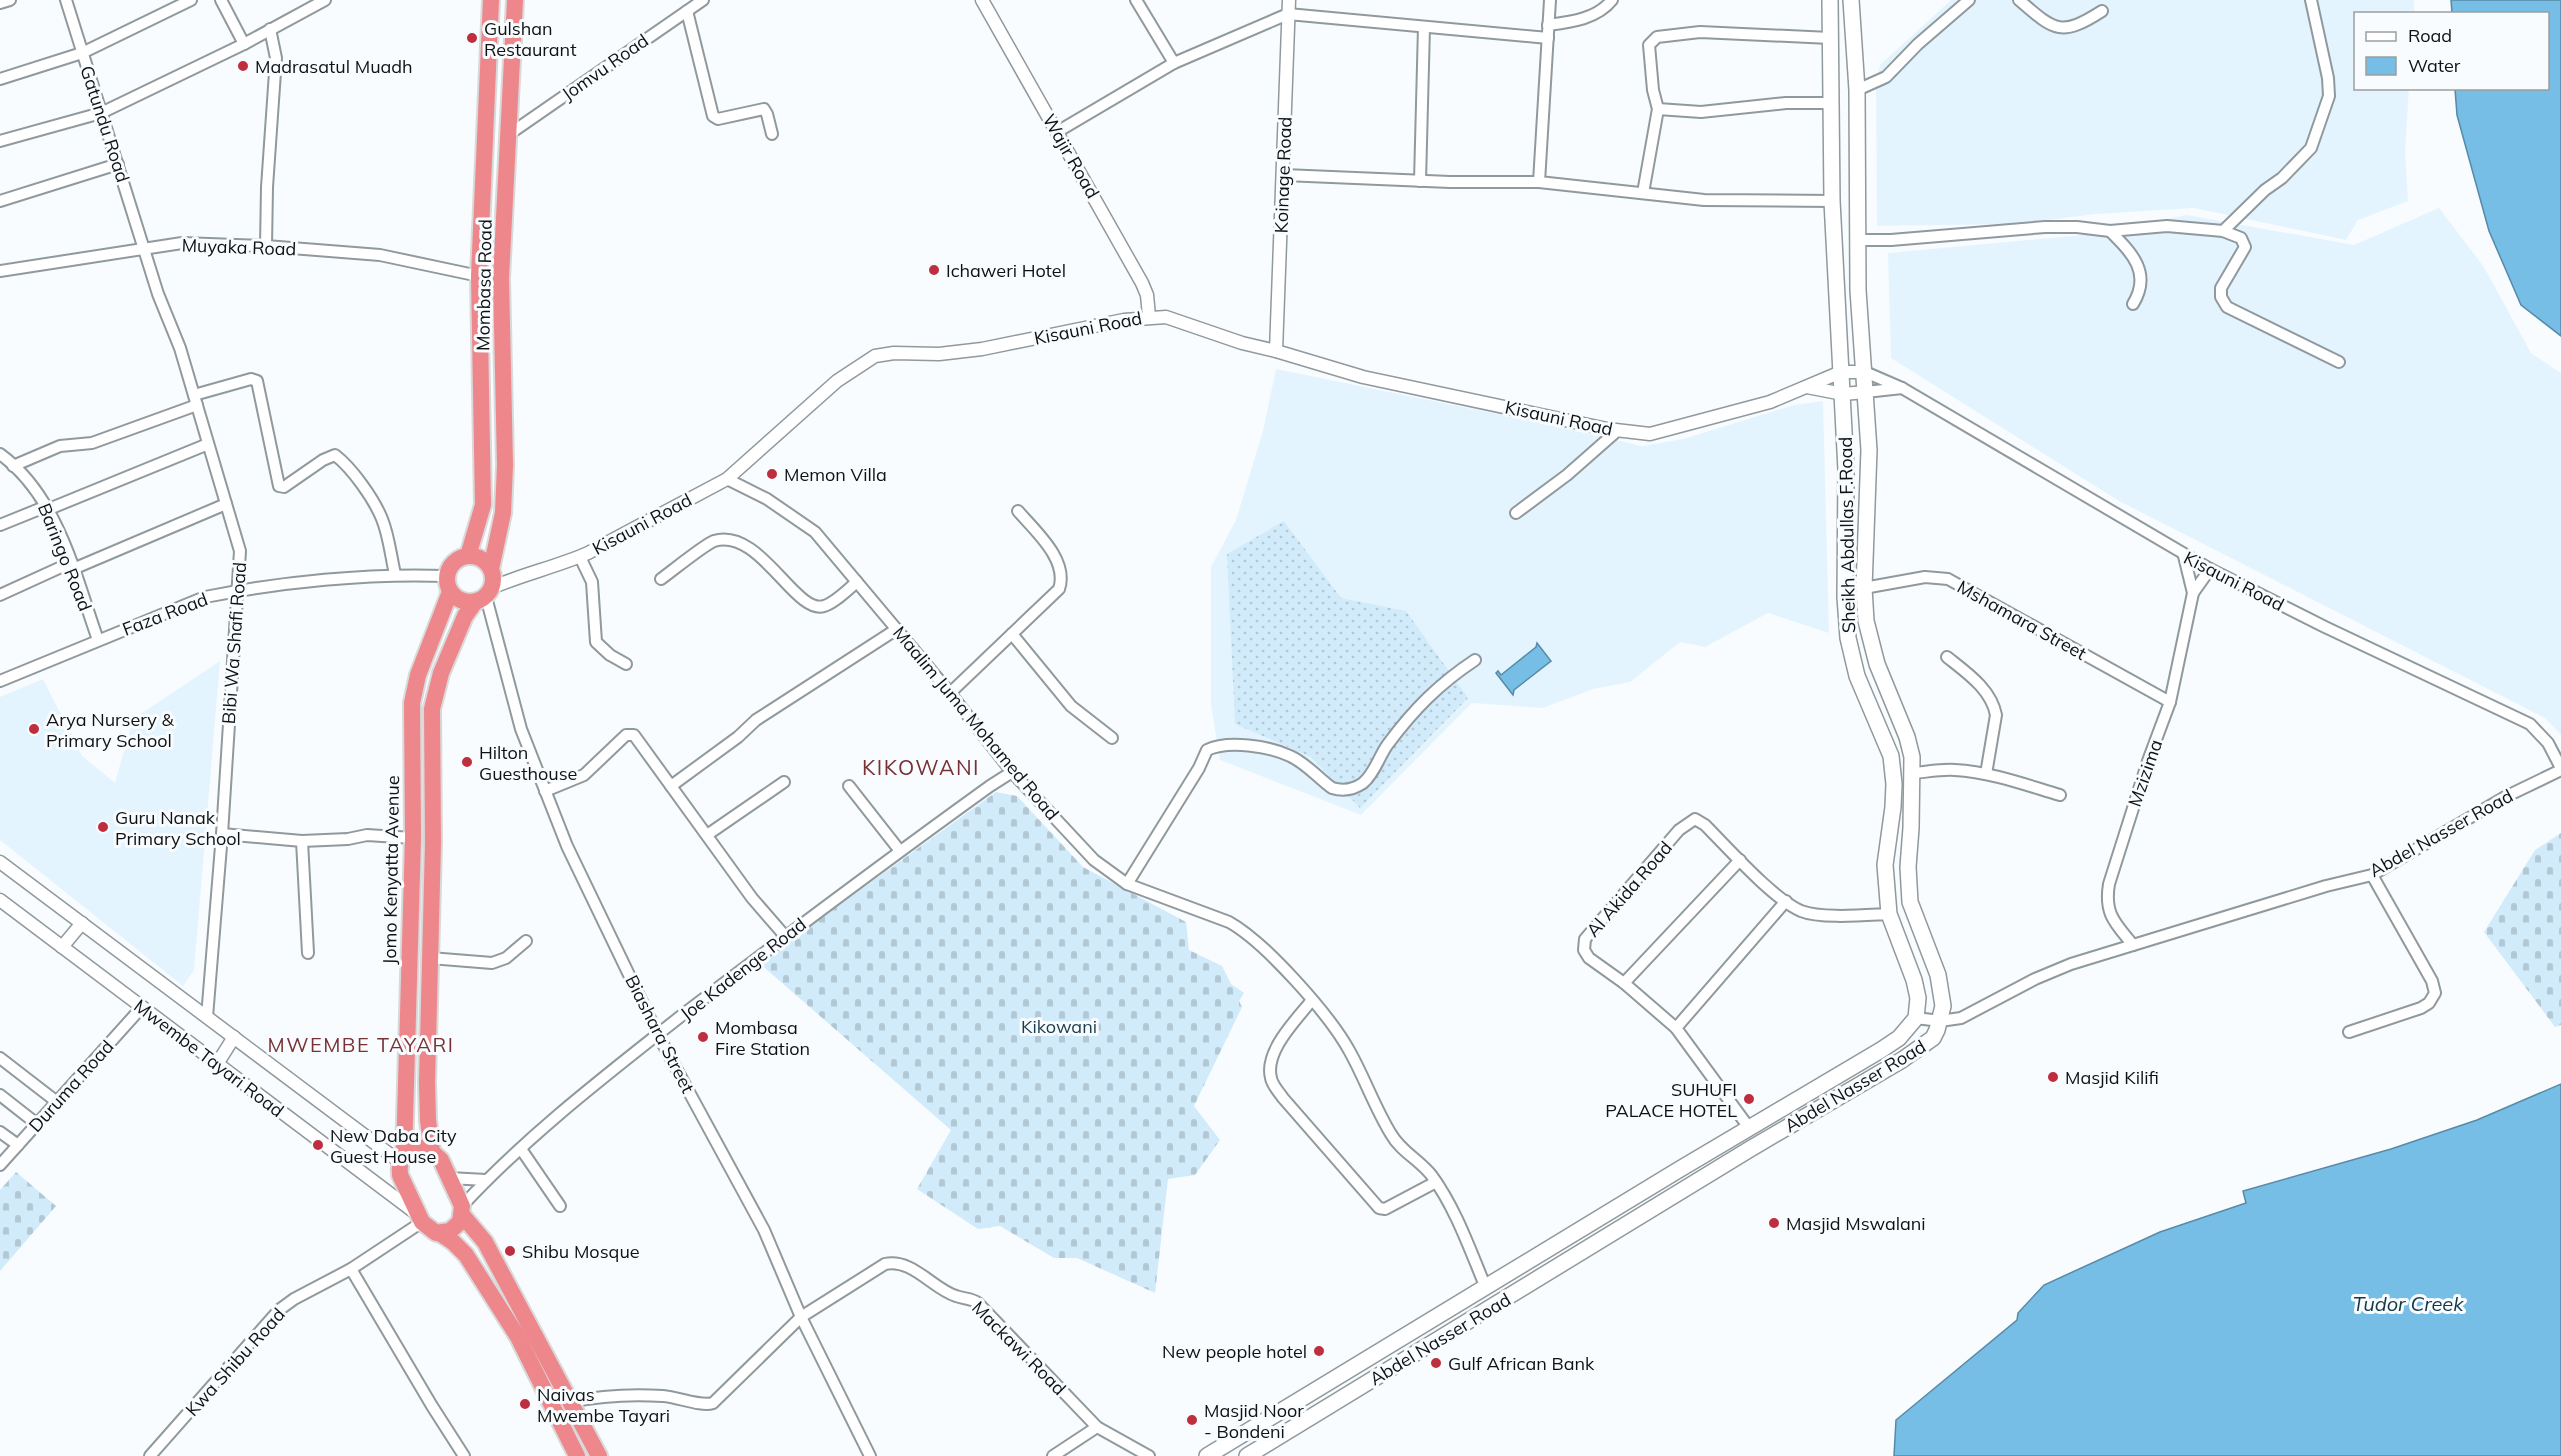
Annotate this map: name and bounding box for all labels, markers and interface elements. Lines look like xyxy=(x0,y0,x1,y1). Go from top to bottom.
legend xyxy=(2354,12,2549,90)
place label: Gulshan Restaurant xyxy=(484,17,576,61)
text: Road xyxy=(2408,24,2452,47)
street label: Jomvu Road xyxy=(557,29,653,105)
marker: Gulshan Restaurant xyxy=(465,31,479,45)
text: Water xyxy=(2408,54,2461,77)
place label: Madrasatul Muadh xyxy=(255,55,413,78)
marker: Madrasatul Muadh xyxy=(236,59,250,73)
street label: Gatundu Road xyxy=(75,63,135,185)
street label: Wajir Road xyxy=(1038,110,1104,202)
street label: Koinage Road xyxy=(1269,116,1297,234)
street label: Mombasa Road xyxy=(471,219,497,351)
street label: Muyaka Road xyxy=(181,234,297,260)
place label: Ichaweri Hotel xyxy=(946,259,1066,282)
marker: Ichaweri Hotel xyxy=(927,263,941,277)
street label: Kisauni Road xyxy=(1032,306,1144,350)
street label: Kisauni Road xyxy=(1503,395,1615,441)
street label: Sheikh Abdullas F.Road xyxy=(1834,437,1860,633)
place label: Memon Villa xyxy=(784,463,887,486)
marker: Memon Villa xyxy=(765,467,779,481)
street label: Kisauni Road xyxy=(588,488,696,560)
street label: Baringo Road xyxy=(33,500,97,614)
street label: Kisauni Road xyxy=(2180,546,2288,616)
street label: Bibi Wa Shafi Road xyxy=(217,561,251,725)
street label: Mshamara Street xyxy=(1953,575,2091,665)
street label: Faza Road xyxy=(119,587,211,641)
street label: Maalim Juma Mohamed Road xyxy=(888,621,1064,825)
place label: Arya Nursery & Primary School xyxy=(46,708,175,752)
marker: Arya Nursery & Primary School xyxy=(27,722,41,736)
street label: Mzizima xyxy=(2123,736,2167,810)
place label: Hilton Guesthouse xyxy=(479,741,577,785)
district label: KIKOWANI xyxy=(862,754,980,780)
marker: Hilton Guesthouse xyxy=(460,755,474,769)
street label: Jomo Kenyatta Avenue xyxy=(378,775,404,965)
street label: Abdel Nasser Road xyxy=(2365,784,2517,882)
place label: Guru Nanak Primary School xyxy=(115,806,241,850)
marker: Guru Nanak Primary School xyxy=(96,820,110,834)
street label: Al Akida Road xyxy=(1581,836,1677,942)
street label: Joe Kadenge Road xyxy=(675,913,811,1025)
street label: Biashara Street xyxy=(620,971,700,1097)
street label: Mwembe Tayari Road xyxy=(129,994,289,1122)
park label: Kikowani xyxy=(1021,1015,1097,1038)
place label: Mombasa Fire Station xyxy=(715,1016,810,1060)
marker: Mombasa Fire Station xyxy=(696,1030,710,1044)
district label: MWEMBE TAYARI xyxy=(268,1032,454,1057)
street label: Duruma Road xyxy=(24,1035,118,1137)
street label: Abdel Nasser Road xyxy=(1780,1035,1930,1137)
place label: Masjid Kilifi xyxy=(2065,1066,2159,1089)
marker: Masjid Kilifi xyxy=(2046,1070,2060,1084)
place label: SUHUFI PALACE HOTEL xyxy=(1605,1078,1737,1122)
marker: SUHUFI PALACE HOTEL xyxy=(1742,1092,1756,1106)
place label: New Daba City Guest House xyxy=(330,1124,457,1168)
marker: New Daba City Guest House xyxy=(311,1138,325,1152)
place label: Masjid Mswalani xyxy=(1786,1212,1926,1235)
marker: Masjid Mswalani xyxy=(1767,1216,1781,1230)
place label: Shibu Mosque xyxy=(522,1240,640,1263)
marker: Shibu Mosque xyxy=(503,1244,517,1258)
street label: Abdel Nasser Road xyxy=(1365,1288,1515,1390)
water label: Tudor Creek xyxy=(2353,1291,2464,1316)
street label: Mackawi Road xyxy=(967,1296,1071,1400)
street label: Kwa Shibu Road xyxy=(180,1303,290,1421)
place label: New people hotel xyxy=(1162,1340,1307,1363)
marker: New people hotel xyxy=(1312,1344,1326,1358)
place label: Gulf African Bank xyxy=(1448,1352,1595,1375)
marker: Gulf African Bank xyxy=(1429,1356,1443,1370)
place label: Naivas Mwembe Tayari xyxy=(537,1383,670,1427)
marker: Naivas Mwembe Tayari xyxy=(518,1397,532,1411)
place label: Masjid Noor - Bondeni xyxy=(1204,1399,1304,1443)
marker: Masjid Noor - Bondeni xyxy=(1185,1413,1199,1427)

